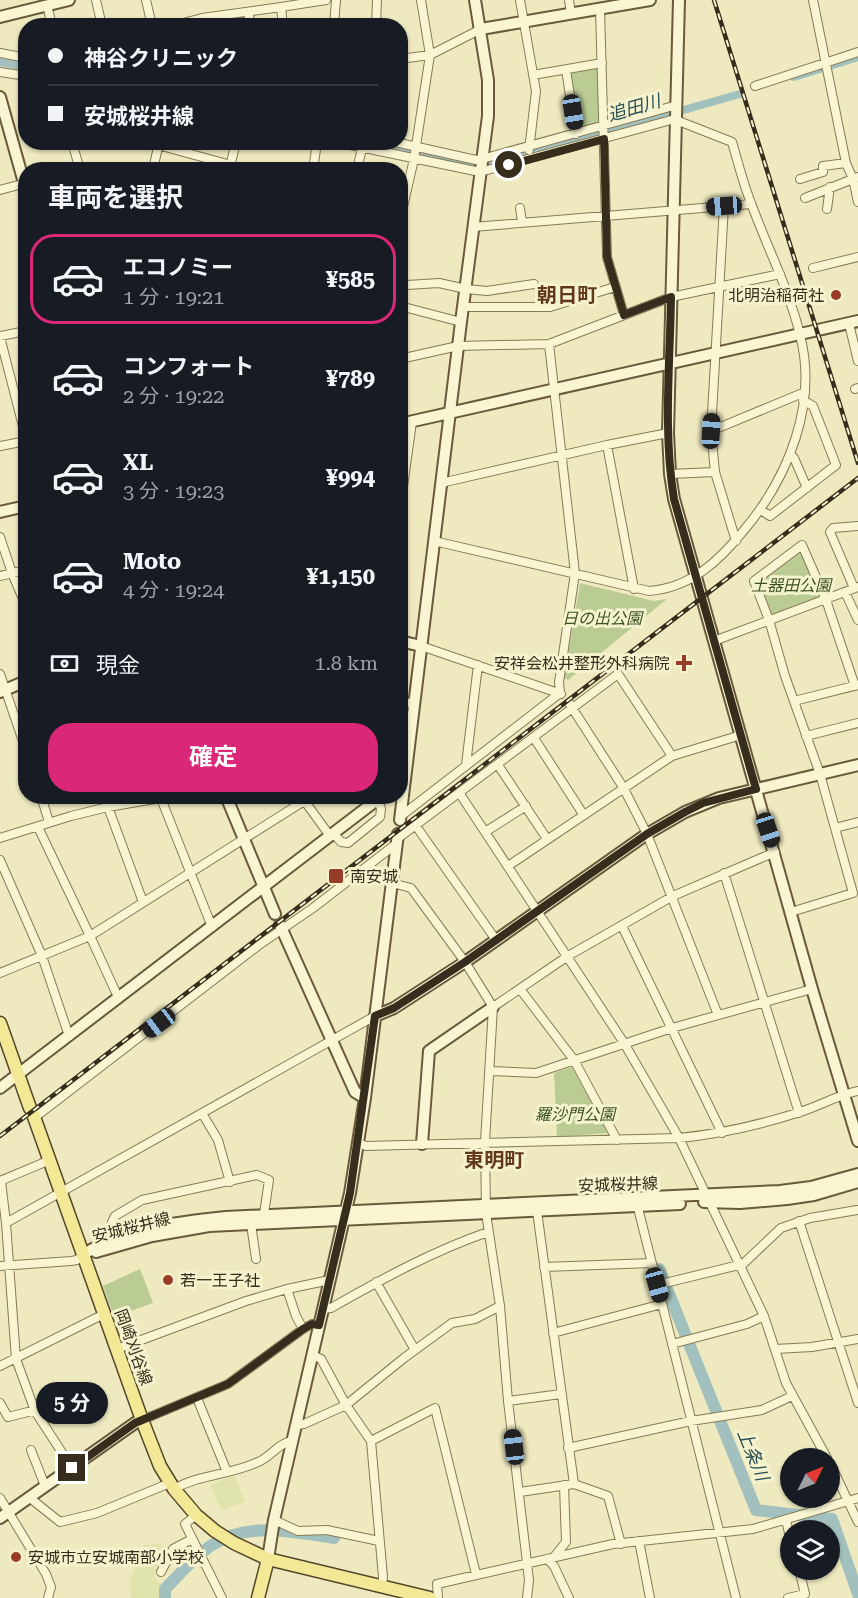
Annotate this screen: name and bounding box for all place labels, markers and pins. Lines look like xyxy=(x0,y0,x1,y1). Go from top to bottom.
place label: 北明治稲荷社 xyxy=(728,286,824,305)
marker: 北明治稲荷社 xyxy=(829,288,843,302)
place label: 安祥会松井整形外科病院 xyxy=(494,654,670,673)
marker: 安祥会松井整形外科病院 xyxy=(675,654,693,672)
marker: 南安城 xyxy=(327,867,345,885)
place label: 南安城 xyxy=(350,867,398,886)
place label: 若一王子社 xyxy=(180,1271,260,1290)
marker: 若一王子社 xyxy=(161,1273,175,1287)
place label: 安城市立安城南部小学校 xyxy=(28,1548,204,1567)
marker: 安城市立安城南部小学校 xyxy=(9,1550,23,1564)

